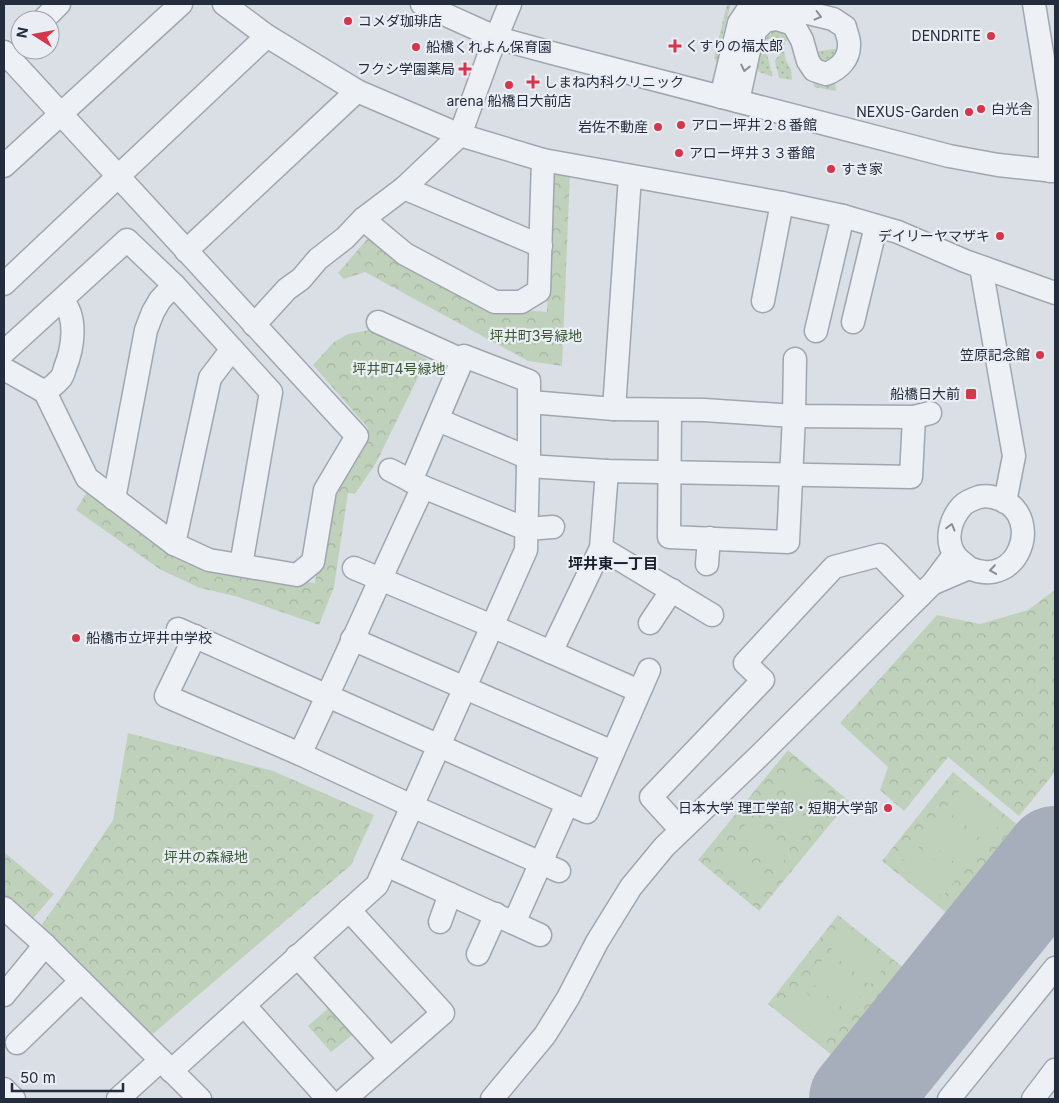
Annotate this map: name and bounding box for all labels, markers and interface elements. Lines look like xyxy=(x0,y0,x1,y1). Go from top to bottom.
north arrow xyxy=(10,10,60,60)
one-way arrow xyxy=(814,10,822,20)
place label: コメダ珈琲店 xyxy=(358,12,442,29)
marker: コメダ珈琲店 xyxy=(342,15,354,27)
text: N xyxy=(12,26,31,39)
place label: DENDRITE xyxy=(912,27,981,44)
marker: DENDRITE xyxy=(985,30,997,42)
place label: くすりの福太郎 xyxy=(685,37,783,54)
place label: 船橋くれよん保育園 xyxy=(426,38,552,55)
marker: くすりの福太郎 xyxy=(669,40,681,52)
marker: 船橋くれよん保育園 xyxy=(410,41,422,53)
place label: フクシ学園薬局 xyxy=(357,60,455,77)
marker: フクシ学園薬局 xyxy=(459,63,471,75)
one-way arrow xyxy=(740,64,751,72)
place label: しまね内科クリニック xyxy=(544,73,684,90)
marker: しまね内科クリニック xyxy=(526,75,540,89)
marker: arena 船橋日大前店 xyxy=(503,79,515,91)
place label: arena 船橋日大前店 xyxy=(446,92,572,109)
place label: 白光舎 xyxy=(991,100,1033,117)
place label: NEXUS-Garden xyxy=(856,103,959,120)
marker: 白光舎 xyxy=(975,103,987,115)
marker: NEXUS-Garden xyxy=(963,106,975,118)
place label: アロー坪井２８番館 xyxy=(691,116,817,133)
place label: 岩佐不動産 xyxy=(578,118,648,135)
marker: アロー坪井２８番館 xyxy=(675,119,687,131)
marker: 岩佐不動産 xyxy=(652,121,664,133)
place label: アロー坪井３３番館 xyxy=(689,144,815,161)
marker: アロー坪井３３番館 xyxy=(673,147,685,159)
place label: すき家 xyxy=(841,160,883,177)
marker: すき家 xyxy=(825,163,837,175)
place label: デイリーヤマザキ xyxy=(878,227,990,244)
marker: デイリーヤマザキ xyxy=(994,230,1006,242)
park label: 坪井町3号緑地 xyxy=(490,327,582,344)
place label: 笠原記念館 xyxy=(960,346,1030,363)
marker: 笠原記念館 xyxy=(1034,349,1046,361)
park label: 坪井町4号緑地 xyxy=(352,360,446,377)
place label: 船橋日大前 xyxy=(890,385,960,402)
marker: 船橋日大前 xyxy=(964,387,978,401)
one-way arrow xyxy=(946,524,956,532)
district label: 坪井東一丁目 xyxy=(568,554,658,573)
one-way arrow xyxy=(988,564,997,574)
place label: 船橋市立坪井中学校 xyxy=(86,629,212,646)
marker: 船橋市立坪井中学校 xyxy=(70,632,82,644)
place label: 日本大学 理工学部・短期大学部 xyxy=(678,799,878,816)
marker: 日本大学 理工学部・短期大学部 xyxy=(882,802,894,814)
park label: 坪井の森緑地 xyxy=(164,848,248,865)
scale bar xyxy=(12,1060,124,1092)
text: 50 m xyxy=(20,1068,56,1087)

